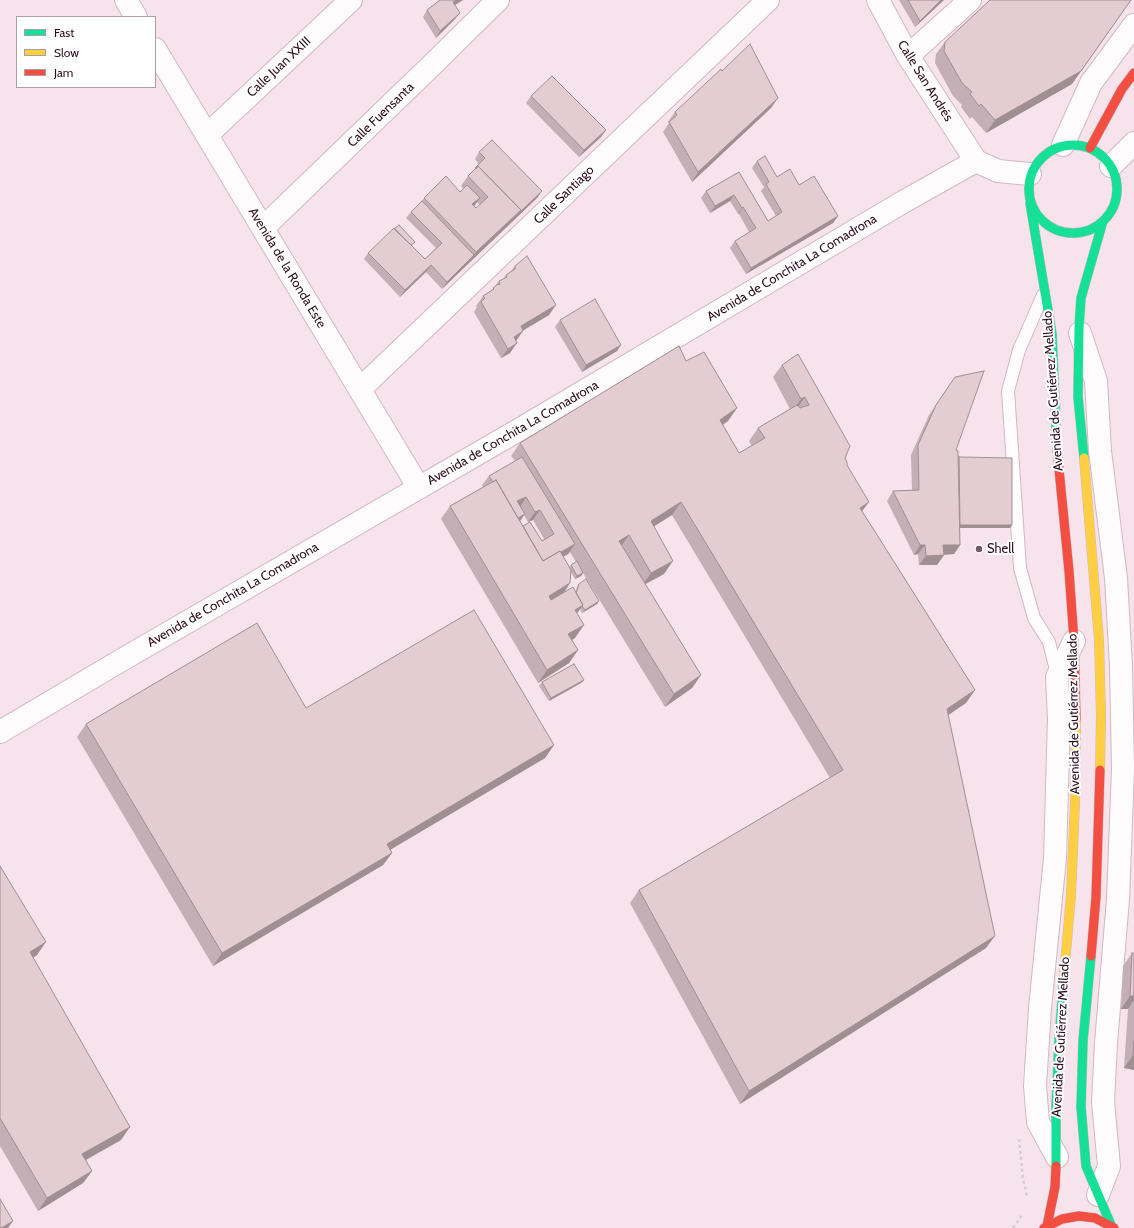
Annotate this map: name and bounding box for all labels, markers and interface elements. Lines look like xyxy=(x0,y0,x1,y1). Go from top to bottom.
legend xyxy=(16,16,156,88)
text: Fast xyxy=(54,25,74,40)
street label: Calle Juan XXIII xyxy=(244,33,314,101)
street label: Calle San Andrés xyxy=(894,38,956,124)
text: Slow xyxy=(54,45,79,60)
text: Jam xyxy=(54,65,73,80)
street label: Calle Fuensanta xyxy=(345,79,417,151)
street label: Calle Santiago xyxy=(531,162,597,228)
street label: Avenida de la Ronda Este xyxy=(245,205,329,331)
street label: Avenida de Conchita La Comadrona xyxy=(704,211,880,325)
street label: Avenida de Gutiérrez Mellado xyxy=(1040,310,1066,472)
street label: Avenida de Conchita La Comadrona xyxy=(425,377,601,489)
street label: Avenida de Conchita La Comadrona xyxy=(145,539,321,651)
place label: Shell xyxy=(987,541,1014,557)
marker: Shell xyxy=(974,544,984,554)
street label: Avenida de Gutiérrez Mellado xyxy=(1065,634,1083,794)
street label: Avenida de Gutiérrez Mellado xyxy=(1049,956,1073,1118)

